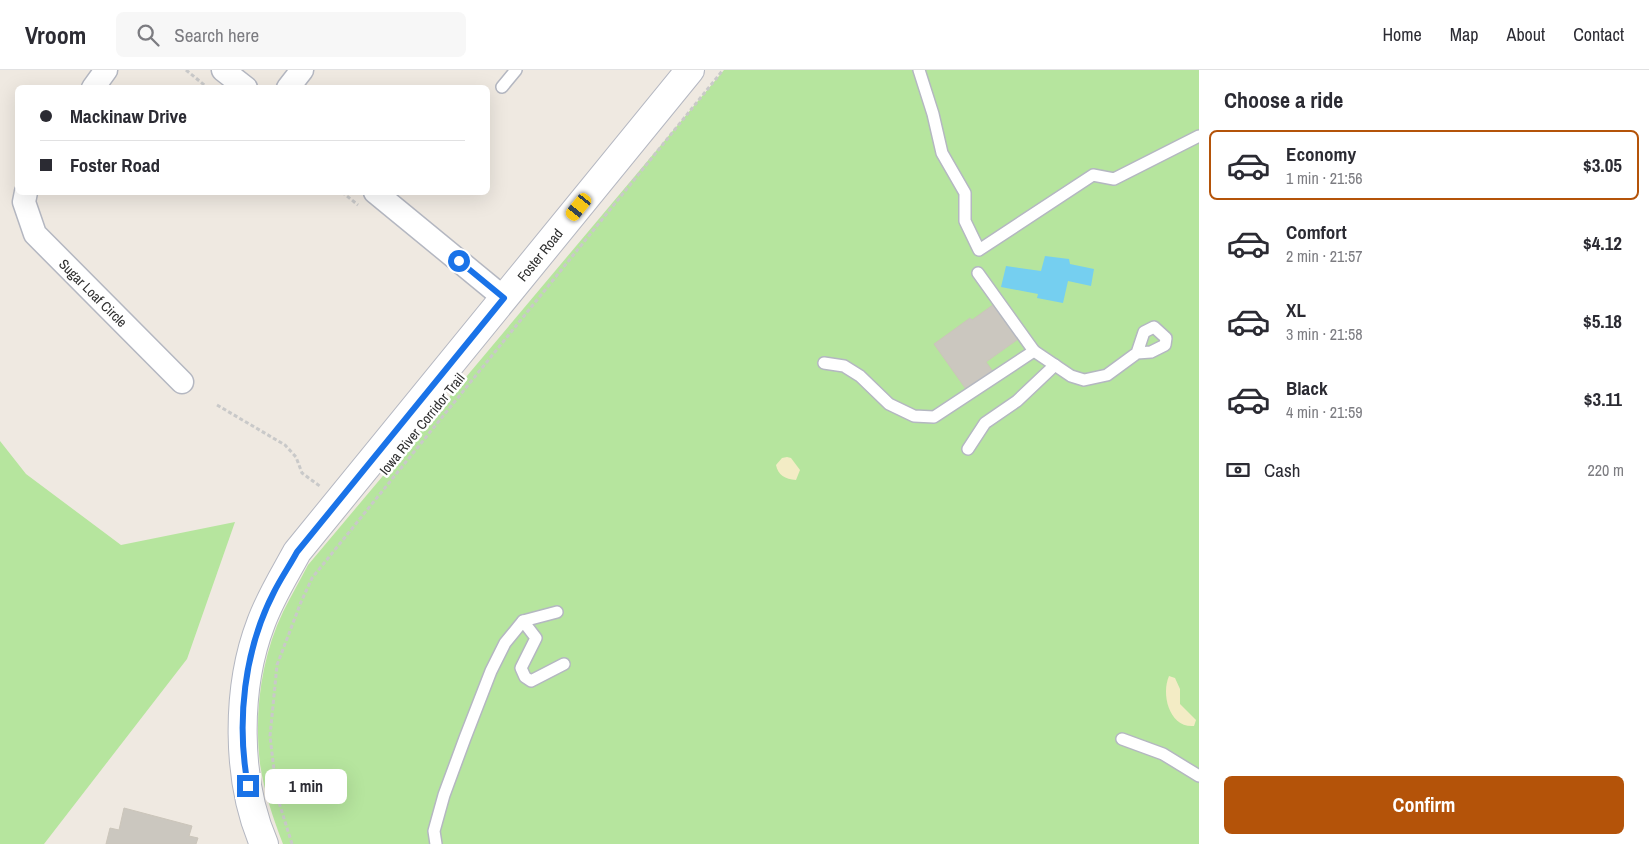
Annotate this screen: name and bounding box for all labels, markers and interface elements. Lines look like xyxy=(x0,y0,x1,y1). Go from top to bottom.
search box xyxy=(116,12,466,57)
text: Vroom xyxy=(25,19,86,51)
icon: search xyxy=(134,21,162,49)
text: Search here xyxy=(174,22,259,48)
text: Home xyxy=(1382,22,1422,47)
text: Map xyxy=(1450,22,1479,47)
text: About xyxy=(1507,22,1545,47)
text: Contact xyxy=(1573,22,1624,47)
text: Choose a ride xyxy=(1224,85,1343,115)
text: Mackinaw Drive xyxy=(70,103,187,129)
text: Economy xyxy=(1286,141,1356,167)
icon: car xyxy=(1226,143,1271,188)
text: Foster Road xyxy=(70,152,160,178)
text: $3.05 xyxy=(1583,152,1622,178)
text: 1 min · 21:56 xyxy=(1286,167,1363,189)
car xyxy=(563,191,594,223)
text: Comfort xyxy=(1286,219,1347,245)
icon: car xyxy=(1226,221,1271,266)
street label: Foster Road xyxy=(513,225,567,285)
text: $4.12 xyxy=(1583,230,1622,256)
text: 2 min · 21:57 xyxy=(1286,245,1363,267)
route start xyxy=(448,250,470,272)
street label: Sugar Loaf Circle xyxy=(55,255,131,331)
text: XL xyxy=(1286,297,1306,323)
icon: car xyxy=(1226,299,1271,344)
text: $5.18 xyxy=(1583,308,1622,334)
text: 3 min · 21:58 xyxy=(1286,323,1363,345)
street label: Iowa River Corridor Trail xyxy=(375,369,469,479)
text: Black xyxy=(1286,375,1328,401)
icon: car xyxy=(1226,377,1271,422)
text: $3.11 xyxy=(1584,386,1622,412)
text: 4 min · 21:59 xyxy=(1286,401,1363,423)
icon: cash xyxy=(1224,456,1252,484)
text: Cash xyxy=(1264,457,1300,483)
text: 220 m xyxy=(1588,459,1624,481)
callout: 1 min xyxy=(266,768,348,804)
route end xyxy=(237,775,259,797)
text: 1 min xyxy=(289,775,323,797)
button: Confirm xyxy=(1224,776,1624,834)

